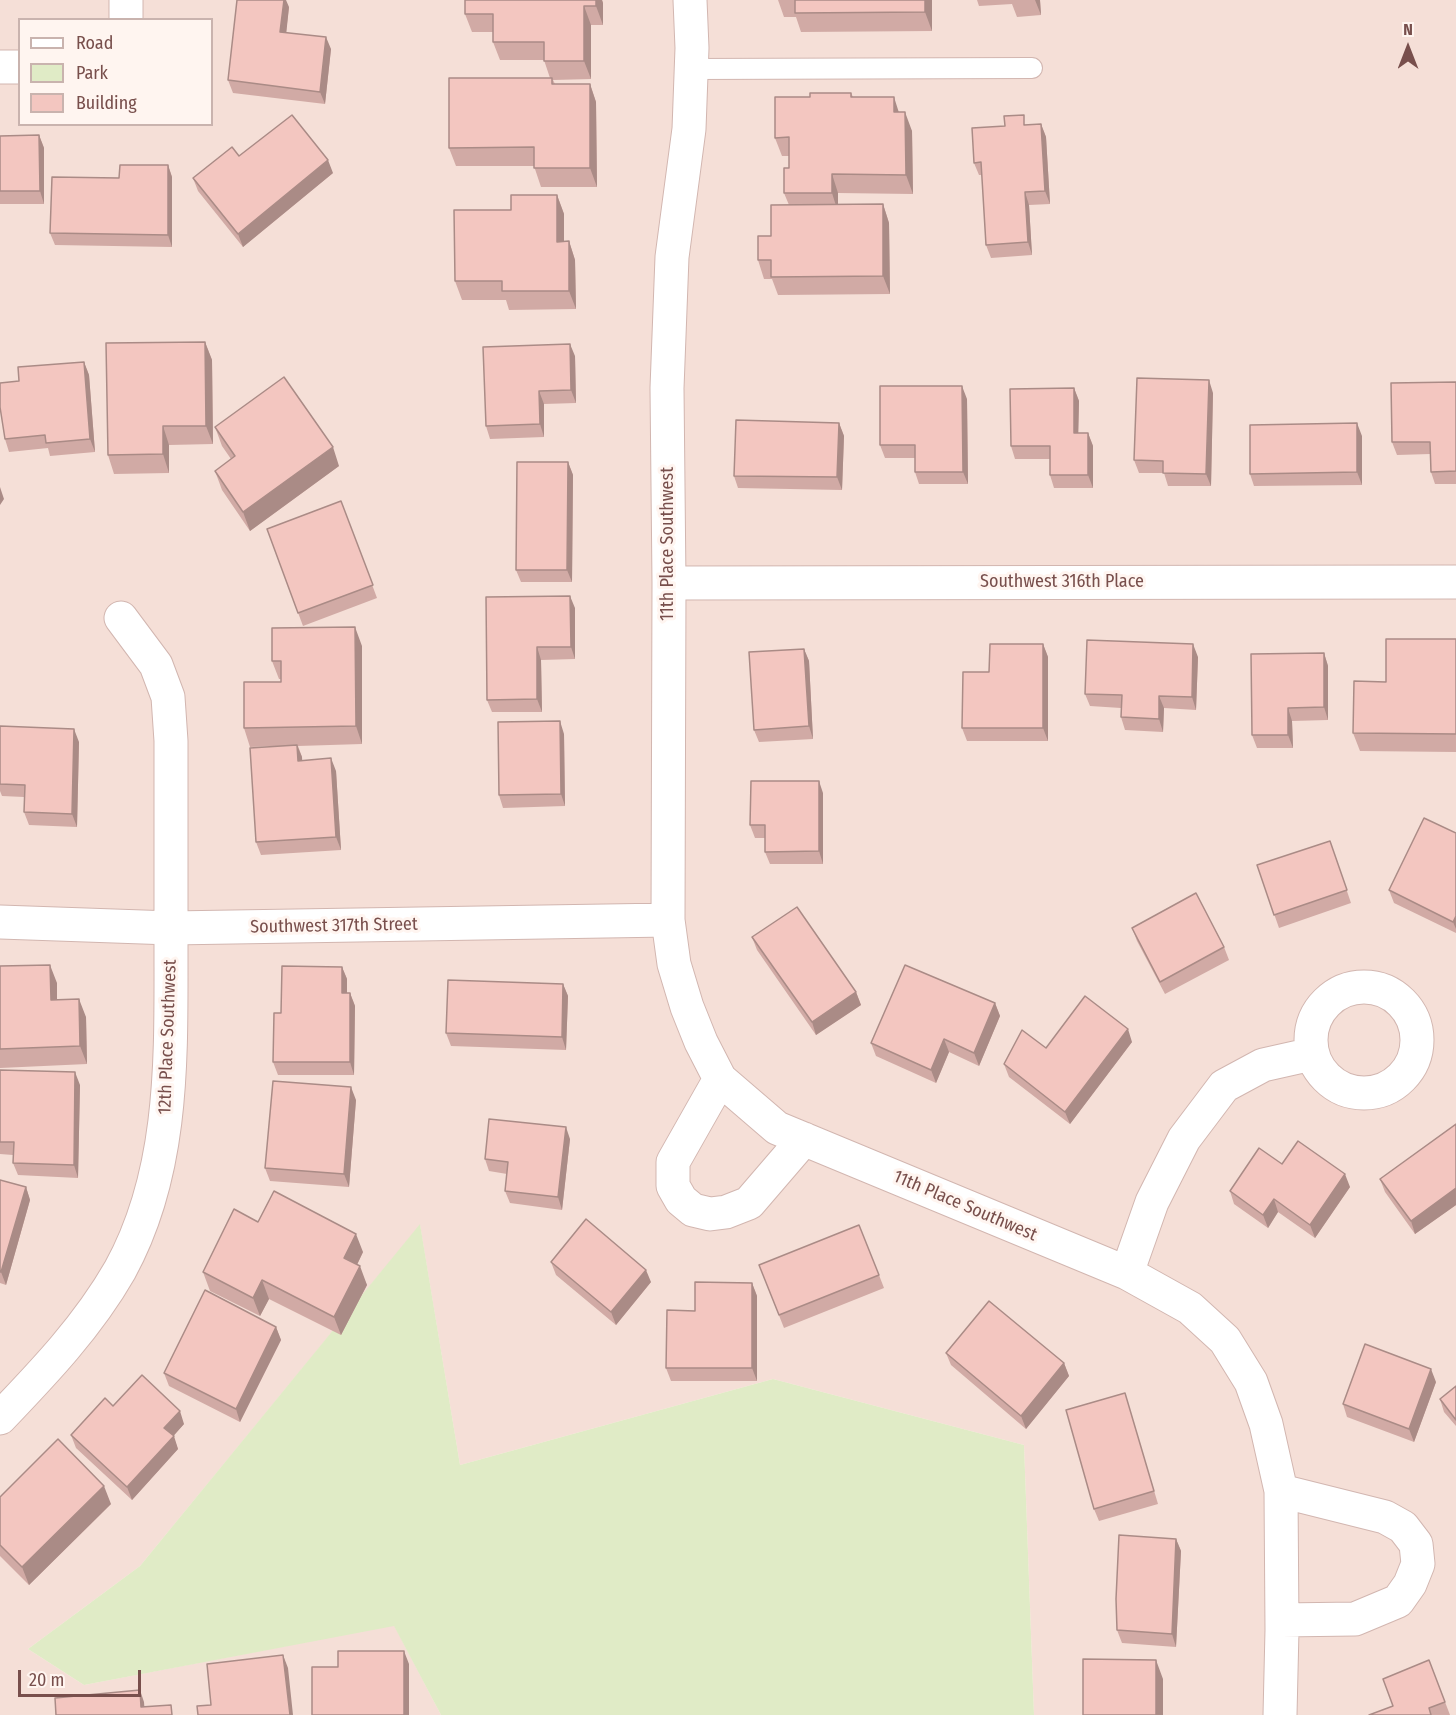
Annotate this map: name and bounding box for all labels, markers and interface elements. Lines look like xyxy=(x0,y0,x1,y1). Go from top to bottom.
legend xyxy=(18,18,213,126)
north arrow xyxy=(1378,18,1438,78)
text: N xyxy=(1403,20,1413,39)
text: Road xyxy=(76,32,113,54)
text: Park xyxy=(76,62,108,84)
text: Building xyxy=(76,92,137,114)
street label: 11th Place Southwest xyxy=(657,467,679,621)
street label: Southwest 316th Place xyxy=(980,571,1144,593)
street label: Southwest 317th Street xyxy=(250,914,418,938)
street label: 12th Place Southwest xyxy=(154,959,182,1115)
street label: 11th Place Southwest xyxy=(890,1166,1040,1246)
scale bar xyxy=(21,1658,144,1696)
text: 20 m xyxy=(29,1669,64,1691)

